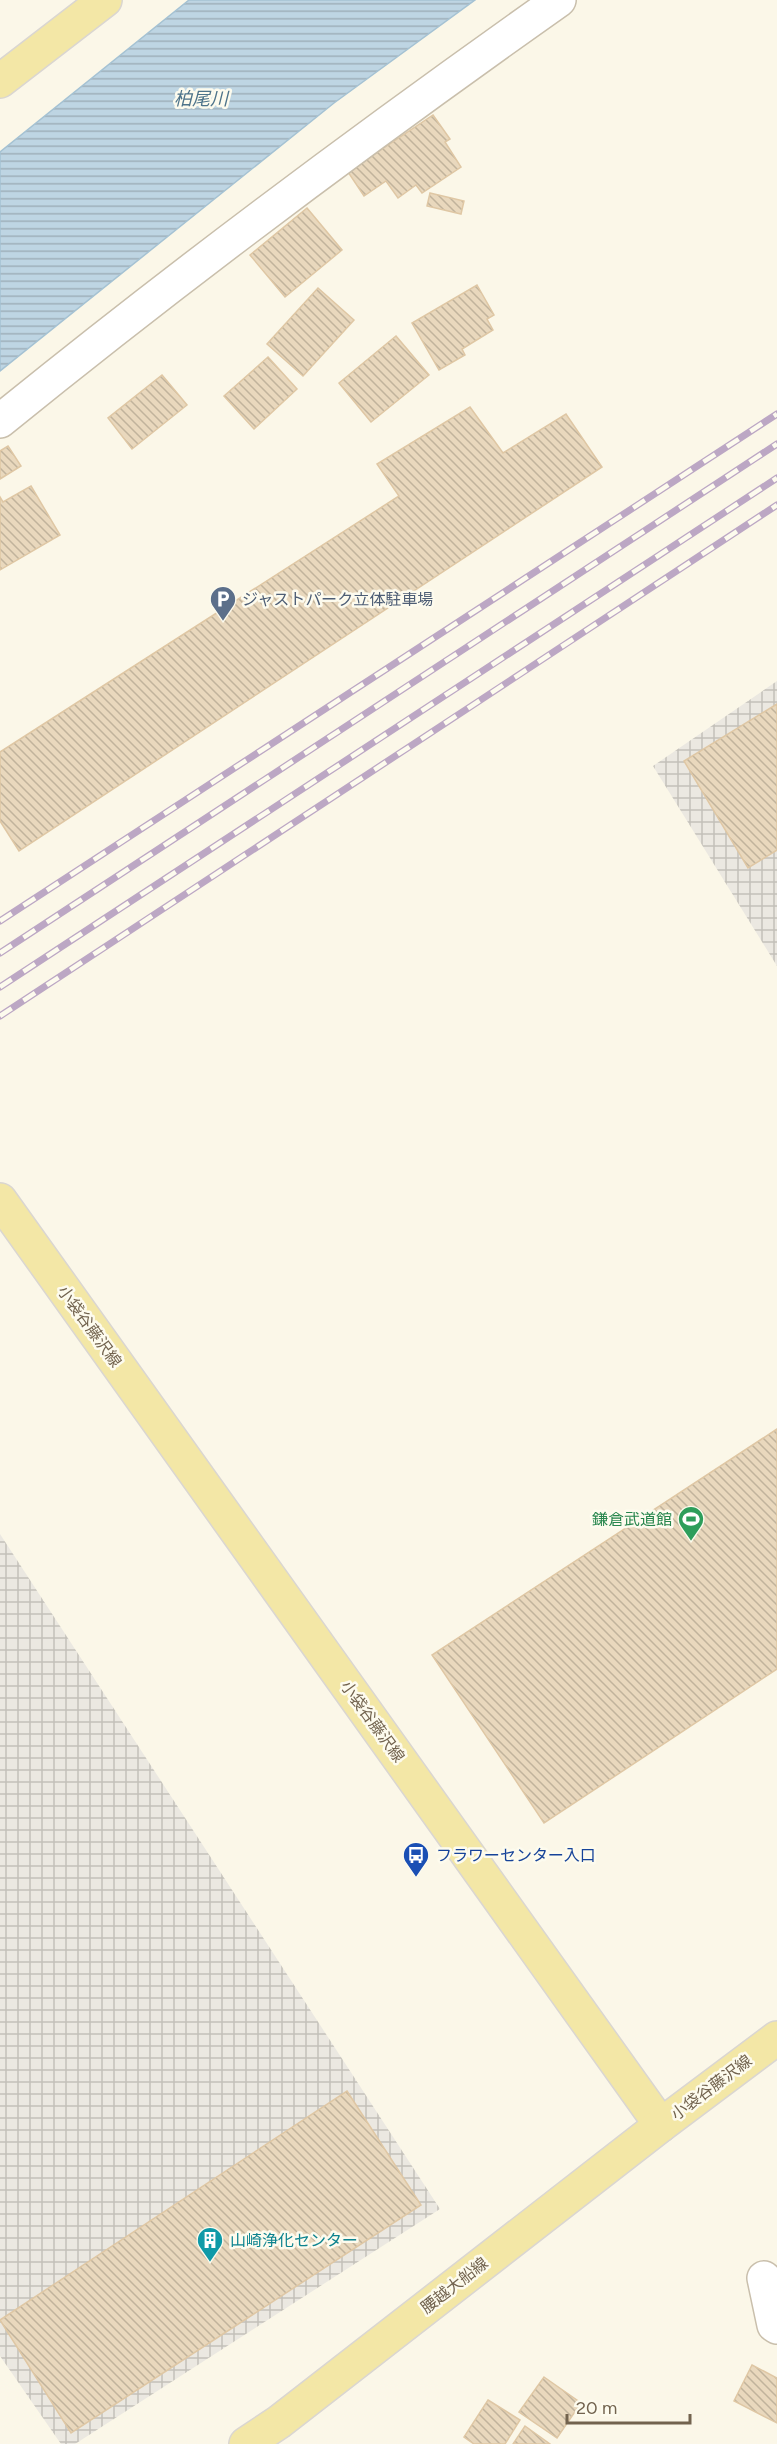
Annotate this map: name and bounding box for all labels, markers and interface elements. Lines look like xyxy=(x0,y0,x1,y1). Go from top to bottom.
water label: 柏尾川 xyxy=(174,88,230,110)
parking icon: ジャストパーク立体駐車場 xyxy=(208,584,238,622)
place label: ジャストパーク立体駐車場 xyxy=(242,590,433,609)
street label: 小袋谷藤沢線 xyxy=(54,1282,125,1371)
sports icon: 鎌倉武道館 xyxy=(676,1504,706,1542)
place label: 鎌倉武道館 xyxy=(592,1510,672,1529)
street label: 小袋谷藤沢線 xyxy=(337,1677,408,1766)
bus stop icon: フラワーセンター入口 xyxy=(401,1840,431,1878)
place label: フラワーセンター入口 xyxy=(436,1846,596,1865)
street label: 小袋谷藤沢線 xyxy=(667,2051,755,2124)
building icon: 山崎浄化センター xyxy=(195,2225,225,2263)
place label: 山崎浄化センター xyxy=(230,2231,358,2250)
street label: 腰越大船線 xyxy=(417,2253,492,2318)
scale bar xyxy=(567,2387,690,2425)
text: 20 m xyxy=(576,2397,617,2419)

